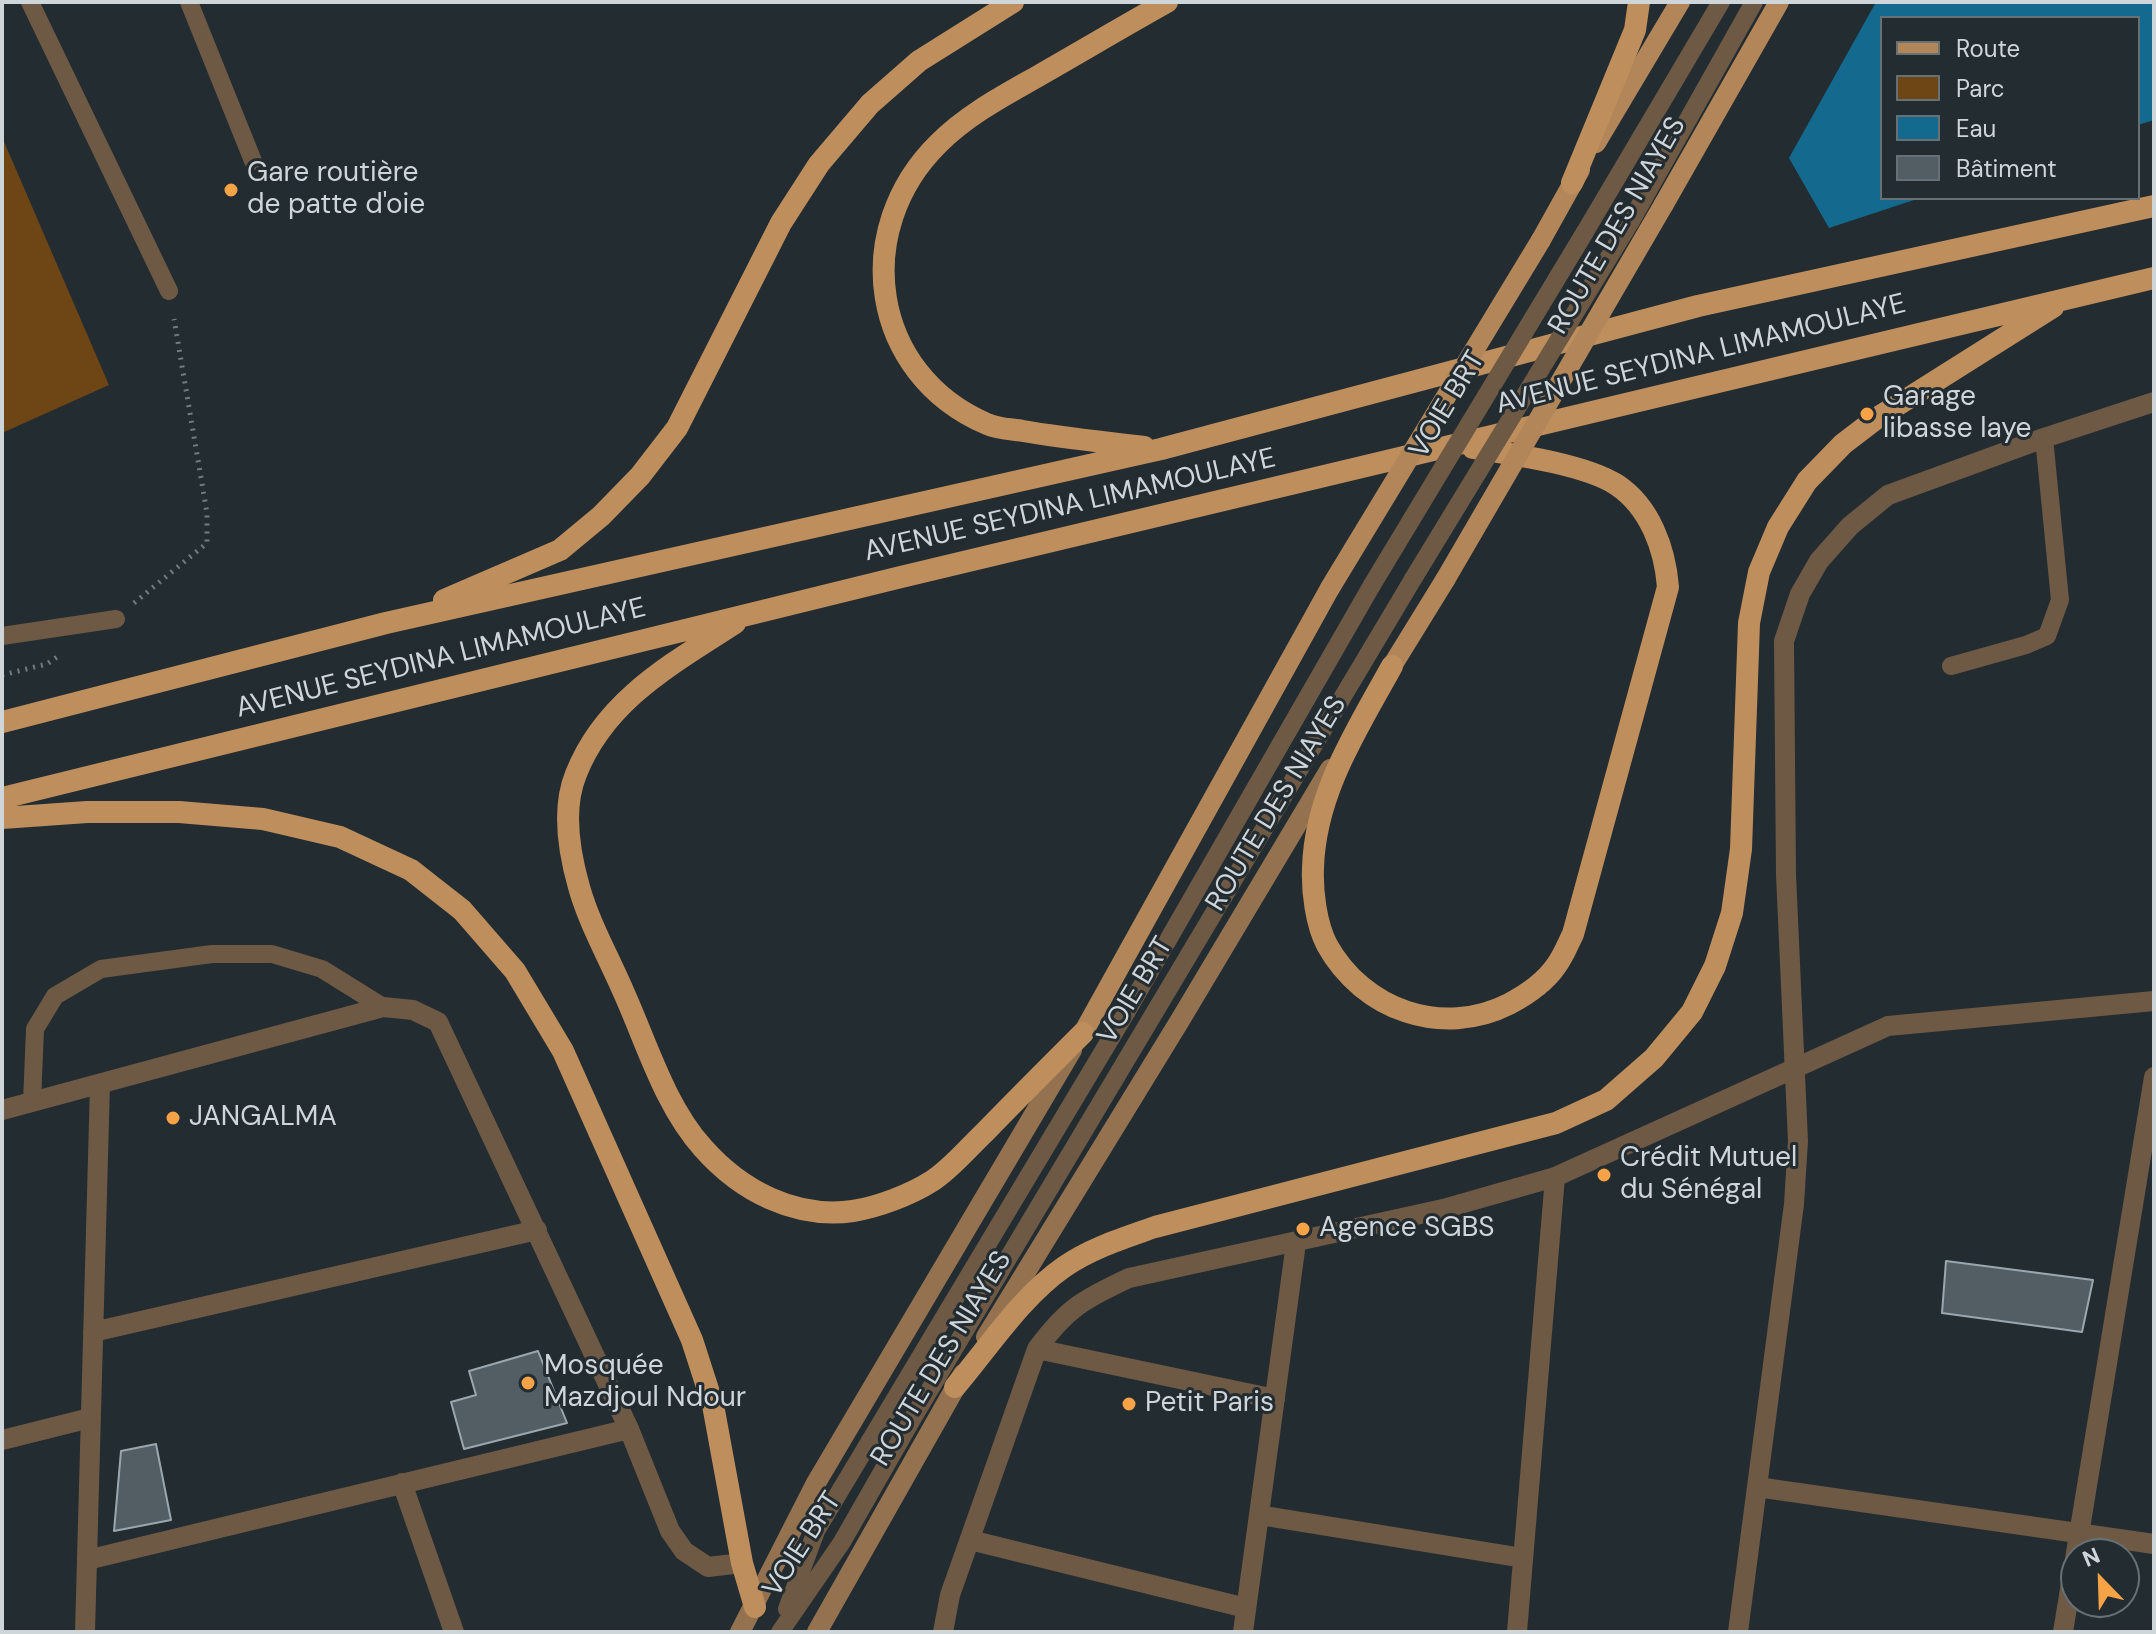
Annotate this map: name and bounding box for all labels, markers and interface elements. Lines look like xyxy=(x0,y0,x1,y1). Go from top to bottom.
legend xyxy=(1880,16,2140,200)
text: Route xyxy=(1956,33,2020,64)
text: Parc xyxy=(1956,73,2005,104)
street label: ROUTE DES NIAYES xyxy=(1542,111,1694,341)
text: Eau xyxy=(1956,113,1996,144)
text: Bâtiment xyxy=(1956,153,2057,184)
place label: Gare routière de patte d'oie xyxy=(247,157,425,223)
marker: Gare routière de patte d'oie xyxy=(222,181,240,199)
street label: AVENUE SEYDINA LIMAMOULAYE xyxy=(1493,288,1909,422)
street label: VOIE BRT xyxy=(1403,345,1493,465)
place label: Garage libasse laye xyxy=(1883,381,2031,447)
marker: Garage libasse laye xyxy=(1858,405,1876,423)
street label: AVENUE SEYDINA LIMAMOULAYE xyxy=(861,442,1279,570)
street label: AVENUE SEYDINA LIMAMOULAYE xyxy=(233,592,649,726)
street label: ROUTE DES NIAYES xyxy=(1199,690,1355,918)
street label: VOIE BRT xyxy=(1091,931,1181,1051)
place label: JANGALMA xyxy=(189,1101,337,1135)
marker: JANGALMA xyxy=(164,1109,182,1127)
place label: Crédit Mutuel du Sénégal xyxy=(1620,1142,1797,1208)
marker: Crédit Mutuel du Sénégal xyxy=(1595,1166,1613,1184)
place label: Agence SGBS xyxy=(1319,1212,1495,1246)
marker: Agence SGBS xyxy=(1294,1220,1312,1238)
street label: ROUTE DES NIAYES xyxy=(864,1245,1020,1473)
place label: Mosquée Mazdjoul Ndour xyxy=(544,1350,746,1416)
marker: Mosquée Mazdjoul Ndour xyxy=(519,1374,537,1392)
place label: Petit Paris xyxy=(1145,1387,1274,1421)
marker: Petit Paris xyxy=(1120,1395,1138,1413)
street label: VOIE BRT xyxy=(757,1486,849,1604)
north arrow xyxy=(2060,1538,2140,1618)
text: N xyxy=(2078,1541,2104,1574)

